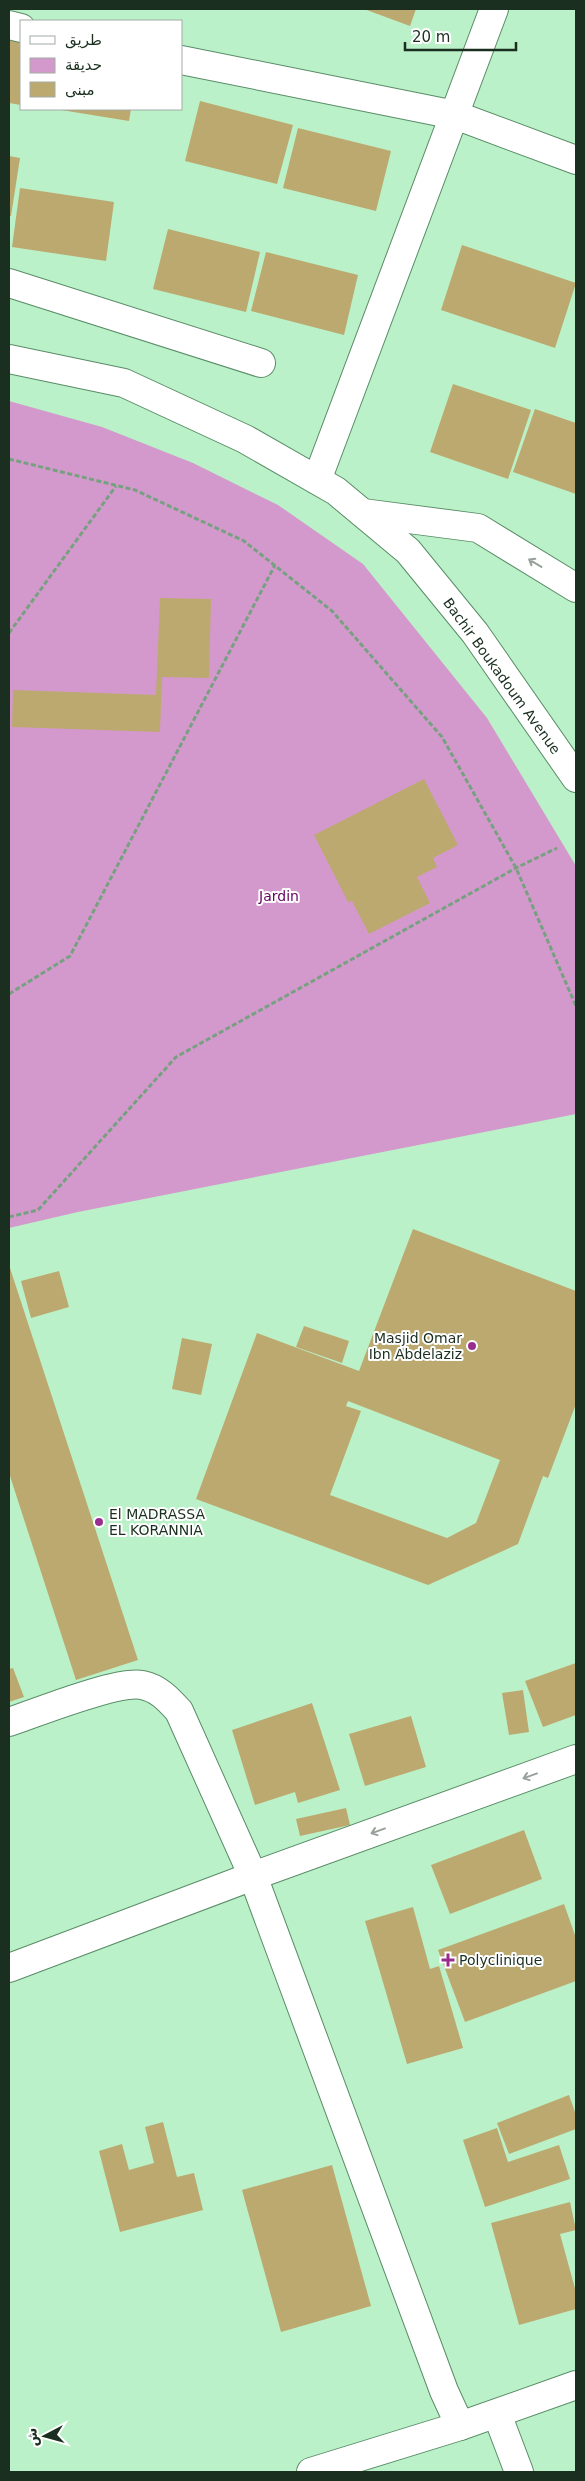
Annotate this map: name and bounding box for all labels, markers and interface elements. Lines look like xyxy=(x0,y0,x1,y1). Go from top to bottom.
legend xyxy=(20,20,182,110)
scale bar xyxy=(405,20,516,52)
text: 20 m xyxy=(412,28,450,46)
text: طريق xyxy=(65,31,102,49)
text: حديقة xyxy=(65,56,102,74)
text: مبنى xyxy=(65,81,95,99)
one-way arrow xyxy=(528,558,542,568)
street label: Bachir Boukadoum Avenue xyxy=(440,595,564,757)
park label: Jardin xyxy=(258,888,299,904)
place label: Masjid Omar Ibn Abdelaziz xyxy=(369,1330,462,1362)
marker: Masjid Omar Ibn Abdelaziz xyxy=(466,1340,478,1352)
place label: El MADRASSA EL KORANNIA xyxy=(109,1506,205,1538)
marker: El MADRASSA EL KORANNIA xyxy=(93,1516,105,1528)
one-way arrow xyxy=(523,1772,539,1781)
one-way arrow xyxy=(370,1827,386,1836)
place label: Polyclinique xyxy=(459,1952,542,1968)
marker: Polyclinique xyxy=(441,1953,455,1967)
north arrow xyxy=(20,2411,70,2461)
text: ش xyxy=(23,2427,41,2448)

